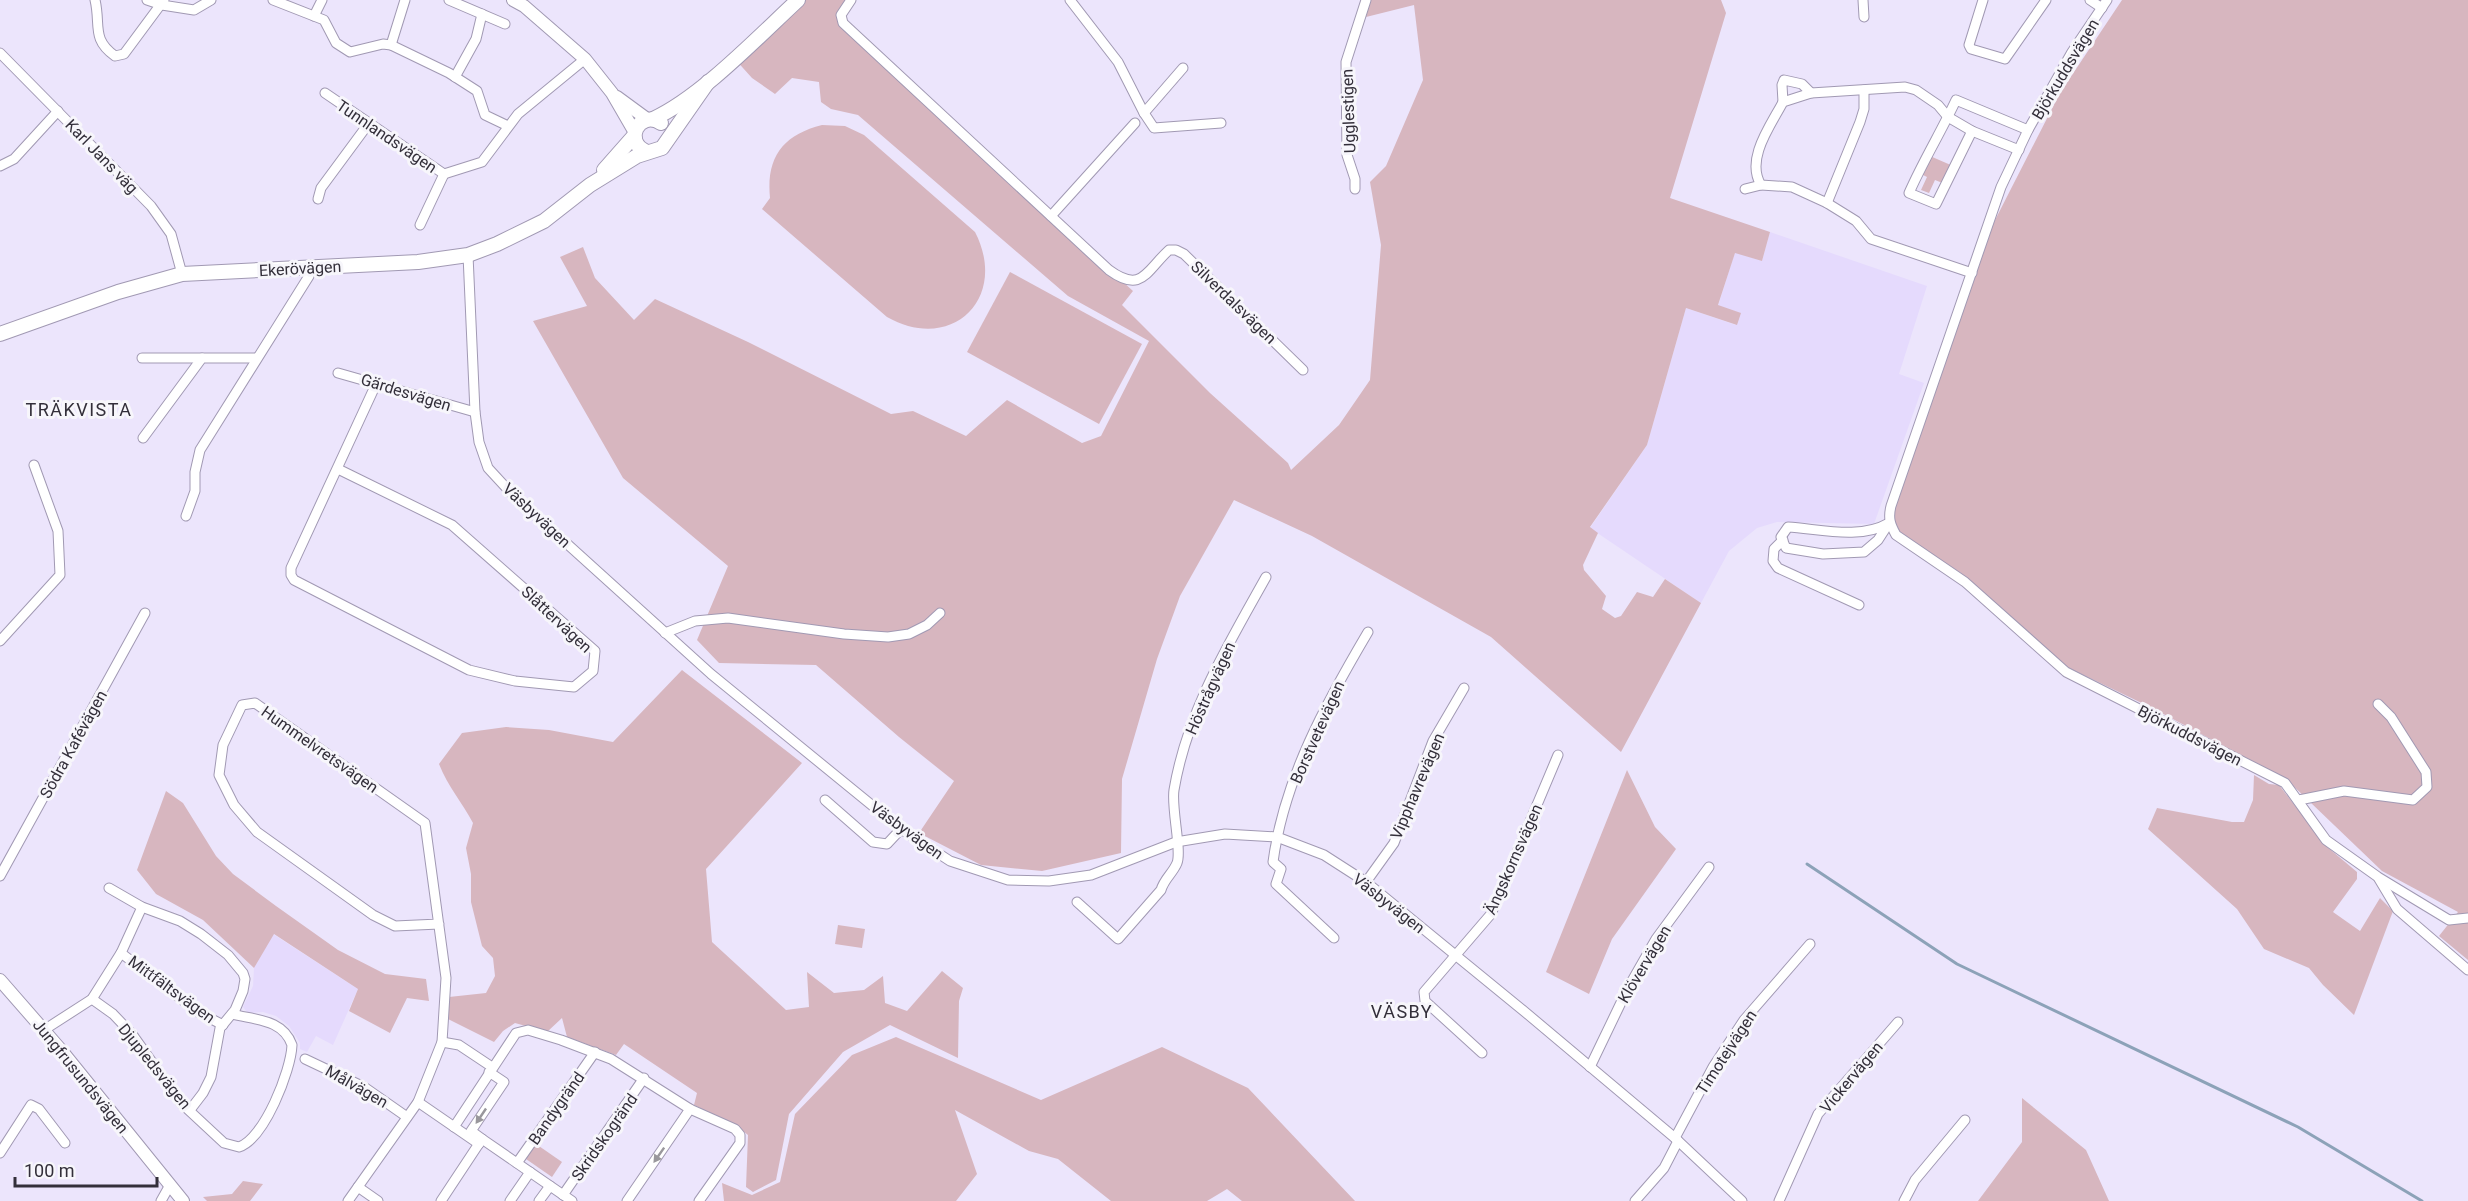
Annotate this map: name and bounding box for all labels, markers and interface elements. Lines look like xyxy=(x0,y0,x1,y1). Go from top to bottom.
street label: Björkuddsvägen xyxy=(2028,15,2103,123)
street label: Ugglestigen xyxy=(1338,68,1359,153)
street label: Tunnlandsvägen xyxy=(333,96,440,177)
street label: Karl Jans väg xyxy=(61,115,142,197)
street label: Ekerövägen xyxy=(258,257,342,280)
street label: Silverdalsvägen xyxy=(1187,257,1280,348)
street label: Gärdesvägen xyxy=(358,370,453,415)
district label: TRÄKVISTA xyxy=(25,399,133,420)
street label: Väsbyvägen xyxy=(499,479,575,552)
street label: Slåttervägen xyxy=(518,582,596,657)
street label: Höstrågvägen xyxy=(1182,639,1239,738)
street label: Borstvetevägen xyxy=(1286,678,1349,786)
street label: Södra Kafévägen xyxy=(36,687,111,802)
street label: Björkuddsvägen xyxy=(2135,701,2245,770)
street label: Hummelvretsvägen xyxy=(258,702,382,797)
street label: Vipphavrevägen xyxy=(1387,730,1448,842)
street label: Väsbyvägen xyxy=(866,797,947,863)
street label: Ängskornsvägen xyxy=(1481,801,1546,917)
street label: Väsbyvägen xyxy=(1349,869,1428,937)
street label: Klövervägen xyxy=(1614,922,1675,1007)
street label: Mittfältsvägen xyxy=(125,952,219,1027)
district label: VÄSBY xyxy=(1371,1001,1433,1022)
street label: Timotejvägen xyxy=(1692,1007,1761,1098)
street label: Jungfrusundsvägen xyxy=(29,1016,132,1137)
street label: Djupledsvägen xyxy=(114,1020,195,1113)
street label: Vickervägen xyxy=(1816,1038,1887,1117)
street label: Målvägen xyxy=(322,1061,391,1112)
street label: Bandygränd xyxy=(524,1068,588,1148)
street label: Skridskogränd xyxy=(567,1090,641,1185)
one-way arrow xyxy=(475,1107,487,1123)
one-way arrow xyxy=(653,1147,665,1163)
scale bar xyxy=(15,1150,158,1188)
text: 100 m xyxy=(24,1160,75,1181)

